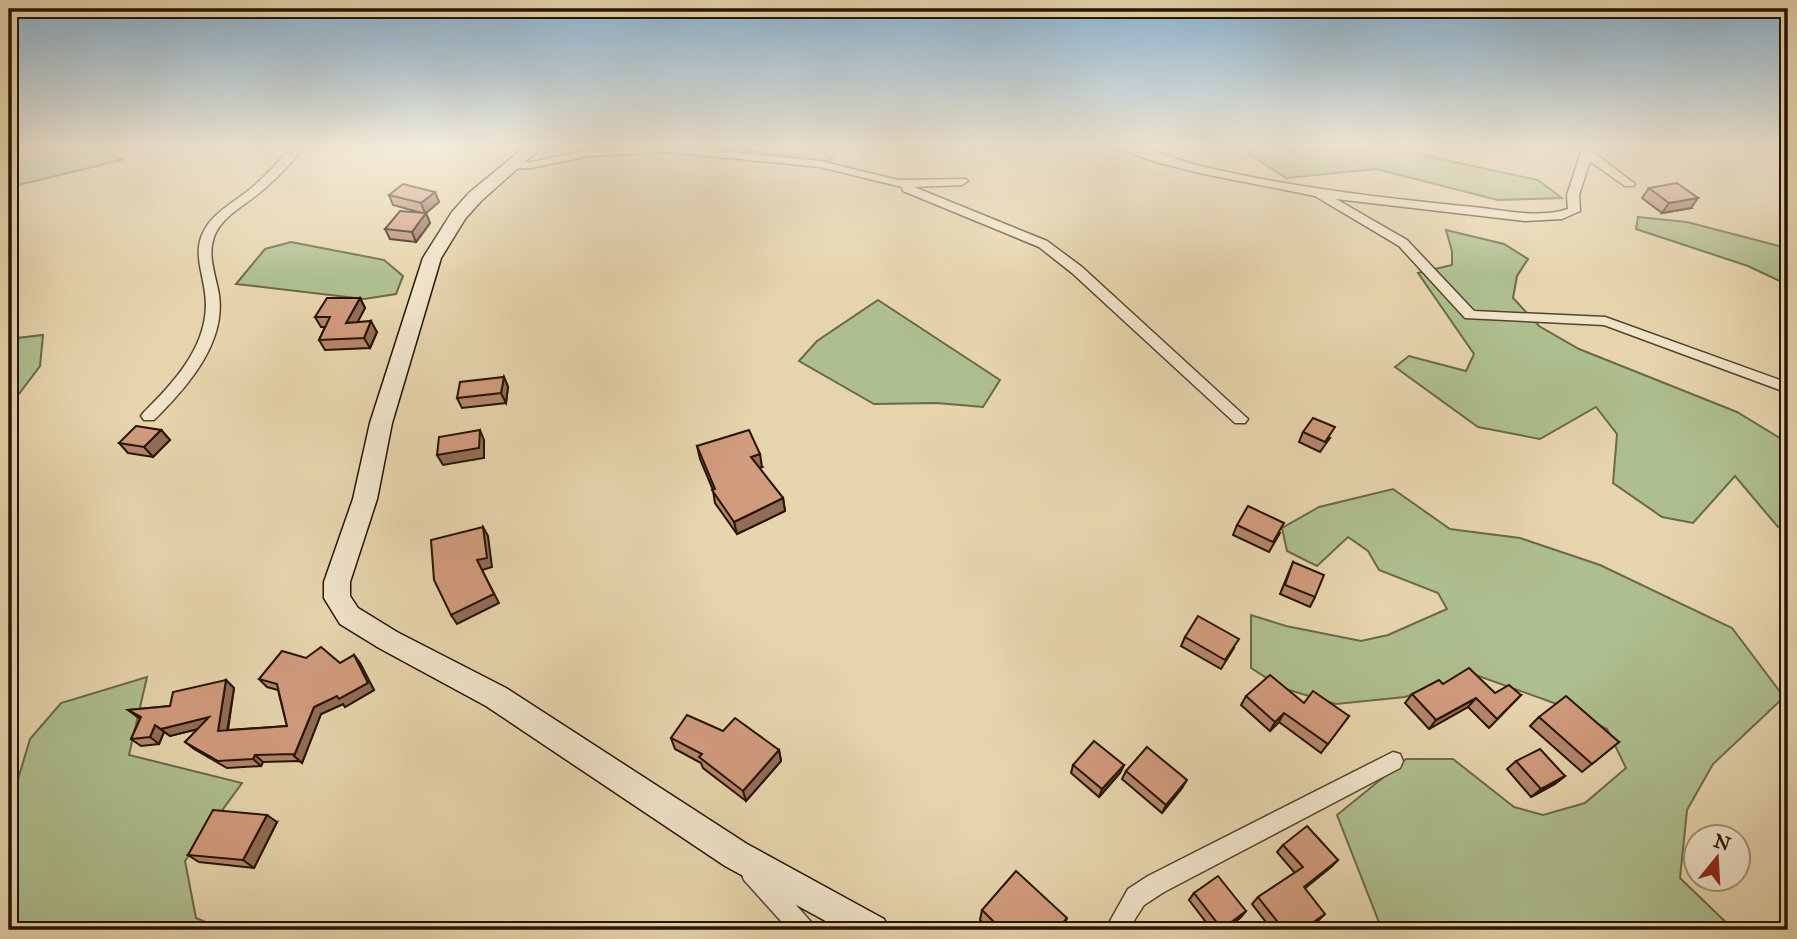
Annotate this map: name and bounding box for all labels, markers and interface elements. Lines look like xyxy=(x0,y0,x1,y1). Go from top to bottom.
north arrow xyxy=(1682,824,1752,894)
text: N xyxy=(1711,829,1733,856)

